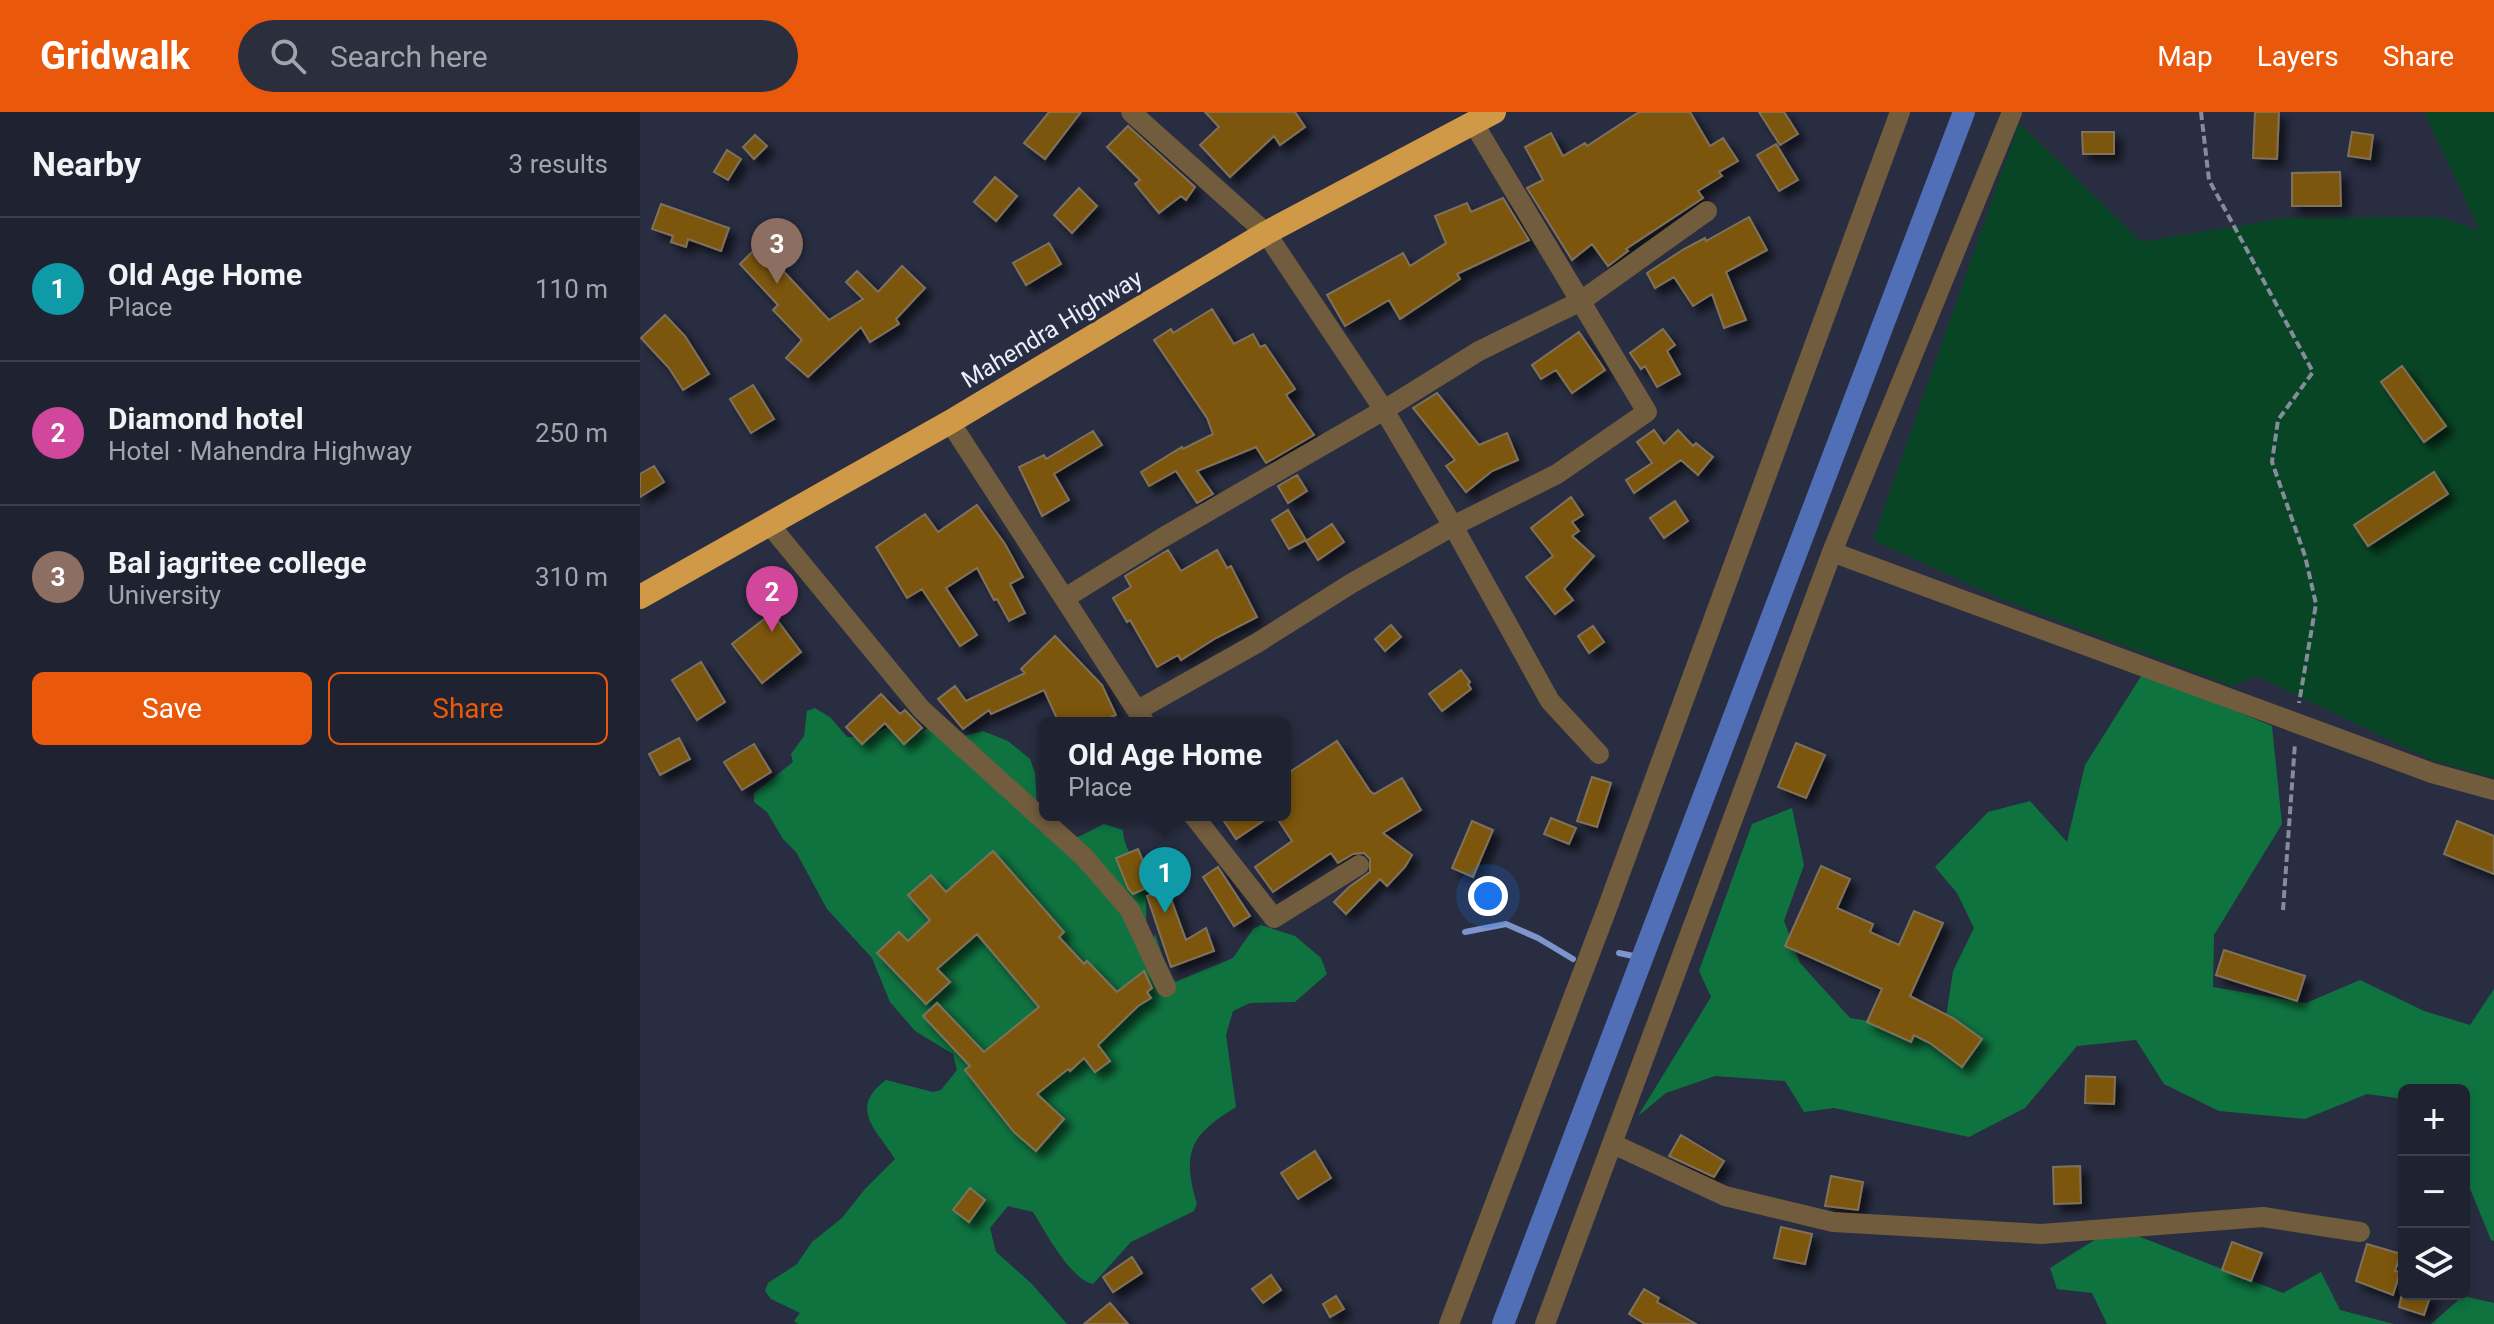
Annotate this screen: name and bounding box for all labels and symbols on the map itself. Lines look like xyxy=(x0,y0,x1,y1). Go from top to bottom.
pin: 3 xyxy=(751,218,803,284)
street label: Mahendra Highway xyxy=(957,264,1148,394)
pin: 2 xyxy=(746,566,798,632)
pin: 1 xyxy=(1139,847,1191,913)
your location xyxy=(1468,876,1508,916)

